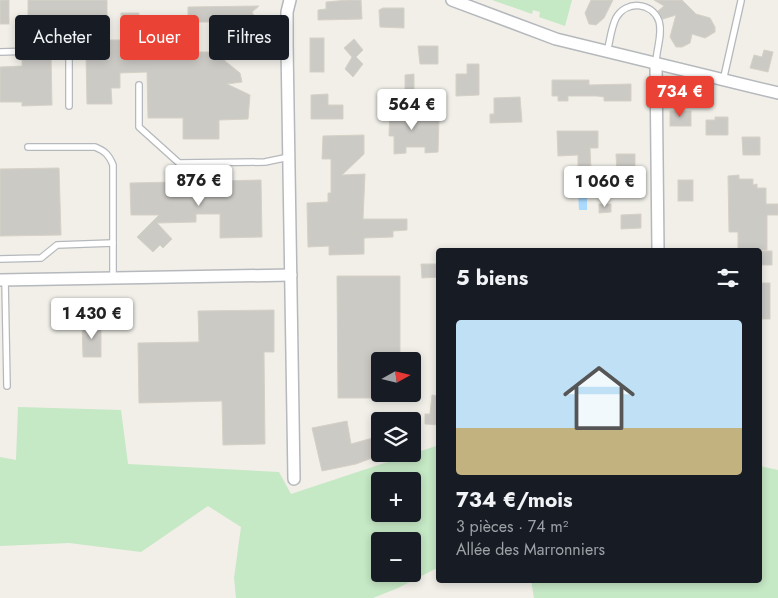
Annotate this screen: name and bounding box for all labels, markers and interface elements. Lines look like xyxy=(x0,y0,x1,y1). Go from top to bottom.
chip: Acheter xyxy=(15,15,110,60)
chip: Louer xyxy=(120,15,199,60)
chip: Filtres xyxy=(209,15,289,60)
pin: 734 € xyxy=(645,76,715,118)
text: 734 € xyxy=(657,80,703,103)
pin: 564 € xyxy=(377,88,447,131)
text: 564 € xyxy=(388,93,436,116)
pin: 876 € xyxy=(164,164,234,207)
pin: 1 060 € xyxy=(559,166,651,208)
text: 876 € xyxy=(176,169,222,192)
text: 1 060 € xyxy=(575,170,635,193)
text: 5 biens xyxy=(456,263,528,293)
icon: filters xyxy=(714,264,742,292)
pin: 1 430 € xyxy=(46,298,138,340)
text: 1 430 € xyxy=(62,302,122,325)
north arrow xyxy=(371,352,421,402)
map controls xyxy=(371,352,421,582)
icon: home xyxy=(554,353,644,443)
button: layers xyxy=(371,412,421,462)
button: + xyxy=(371,472,421,522)
text: 734 €/mois xyxy=(456,485,573,515)
text: 3 pièces · 74 m² xyxy=(456,515,568,538)
button: − xyxy=(371,532,421,582)
text: Allée des Marronniers xyxy=(456,538,605,561)

